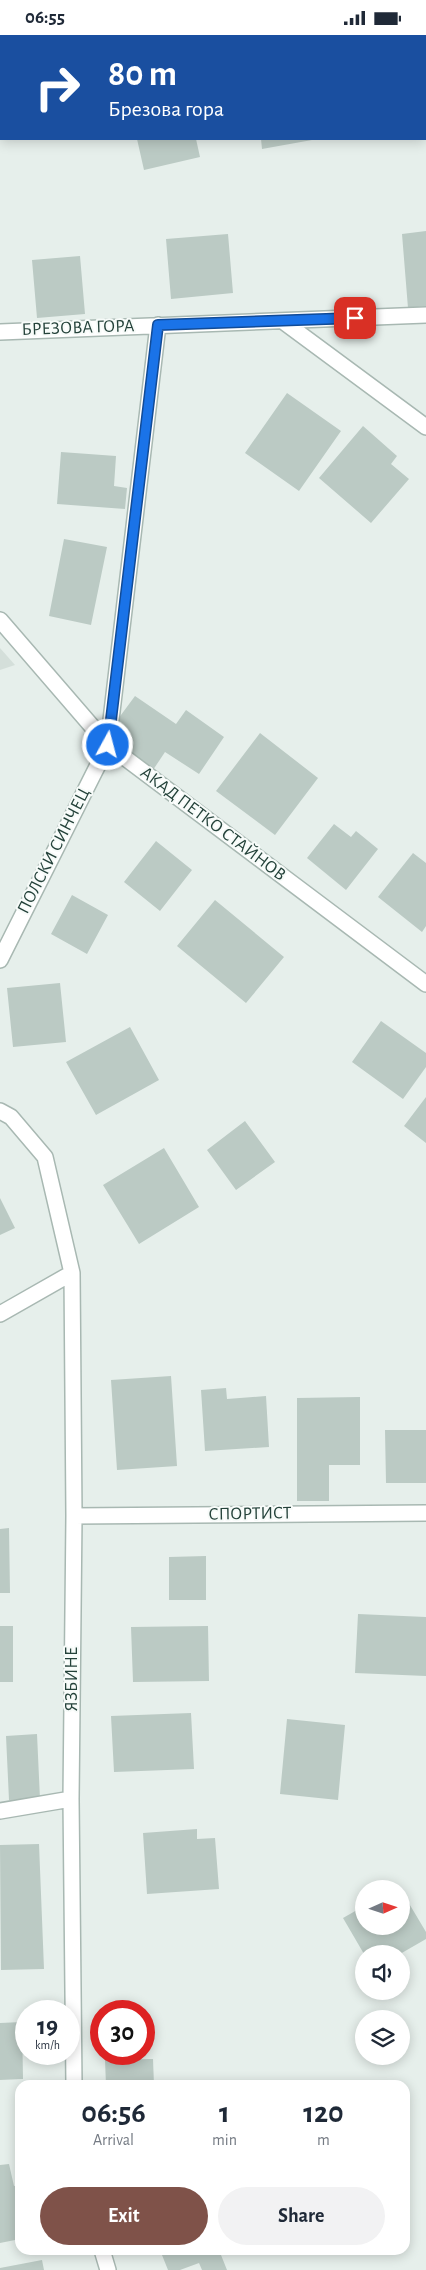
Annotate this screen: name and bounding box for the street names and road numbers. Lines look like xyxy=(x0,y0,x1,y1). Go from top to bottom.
street label: БРЕЗОВА ГОРА xyxy=(21,317,135,339)
street label: АКАД ПЕТКО СТАЙНОВ xyxy=(137,762,290,884)
street label: ПОЛСКИ СИНЧЕЦ xyxy=(15,785,93,917)
street label: СПОРТИСТ xyxy=(208,1504,292,1524)
street label: ЯЗБИНЕ xyxy=(63,1647,81,1711)

